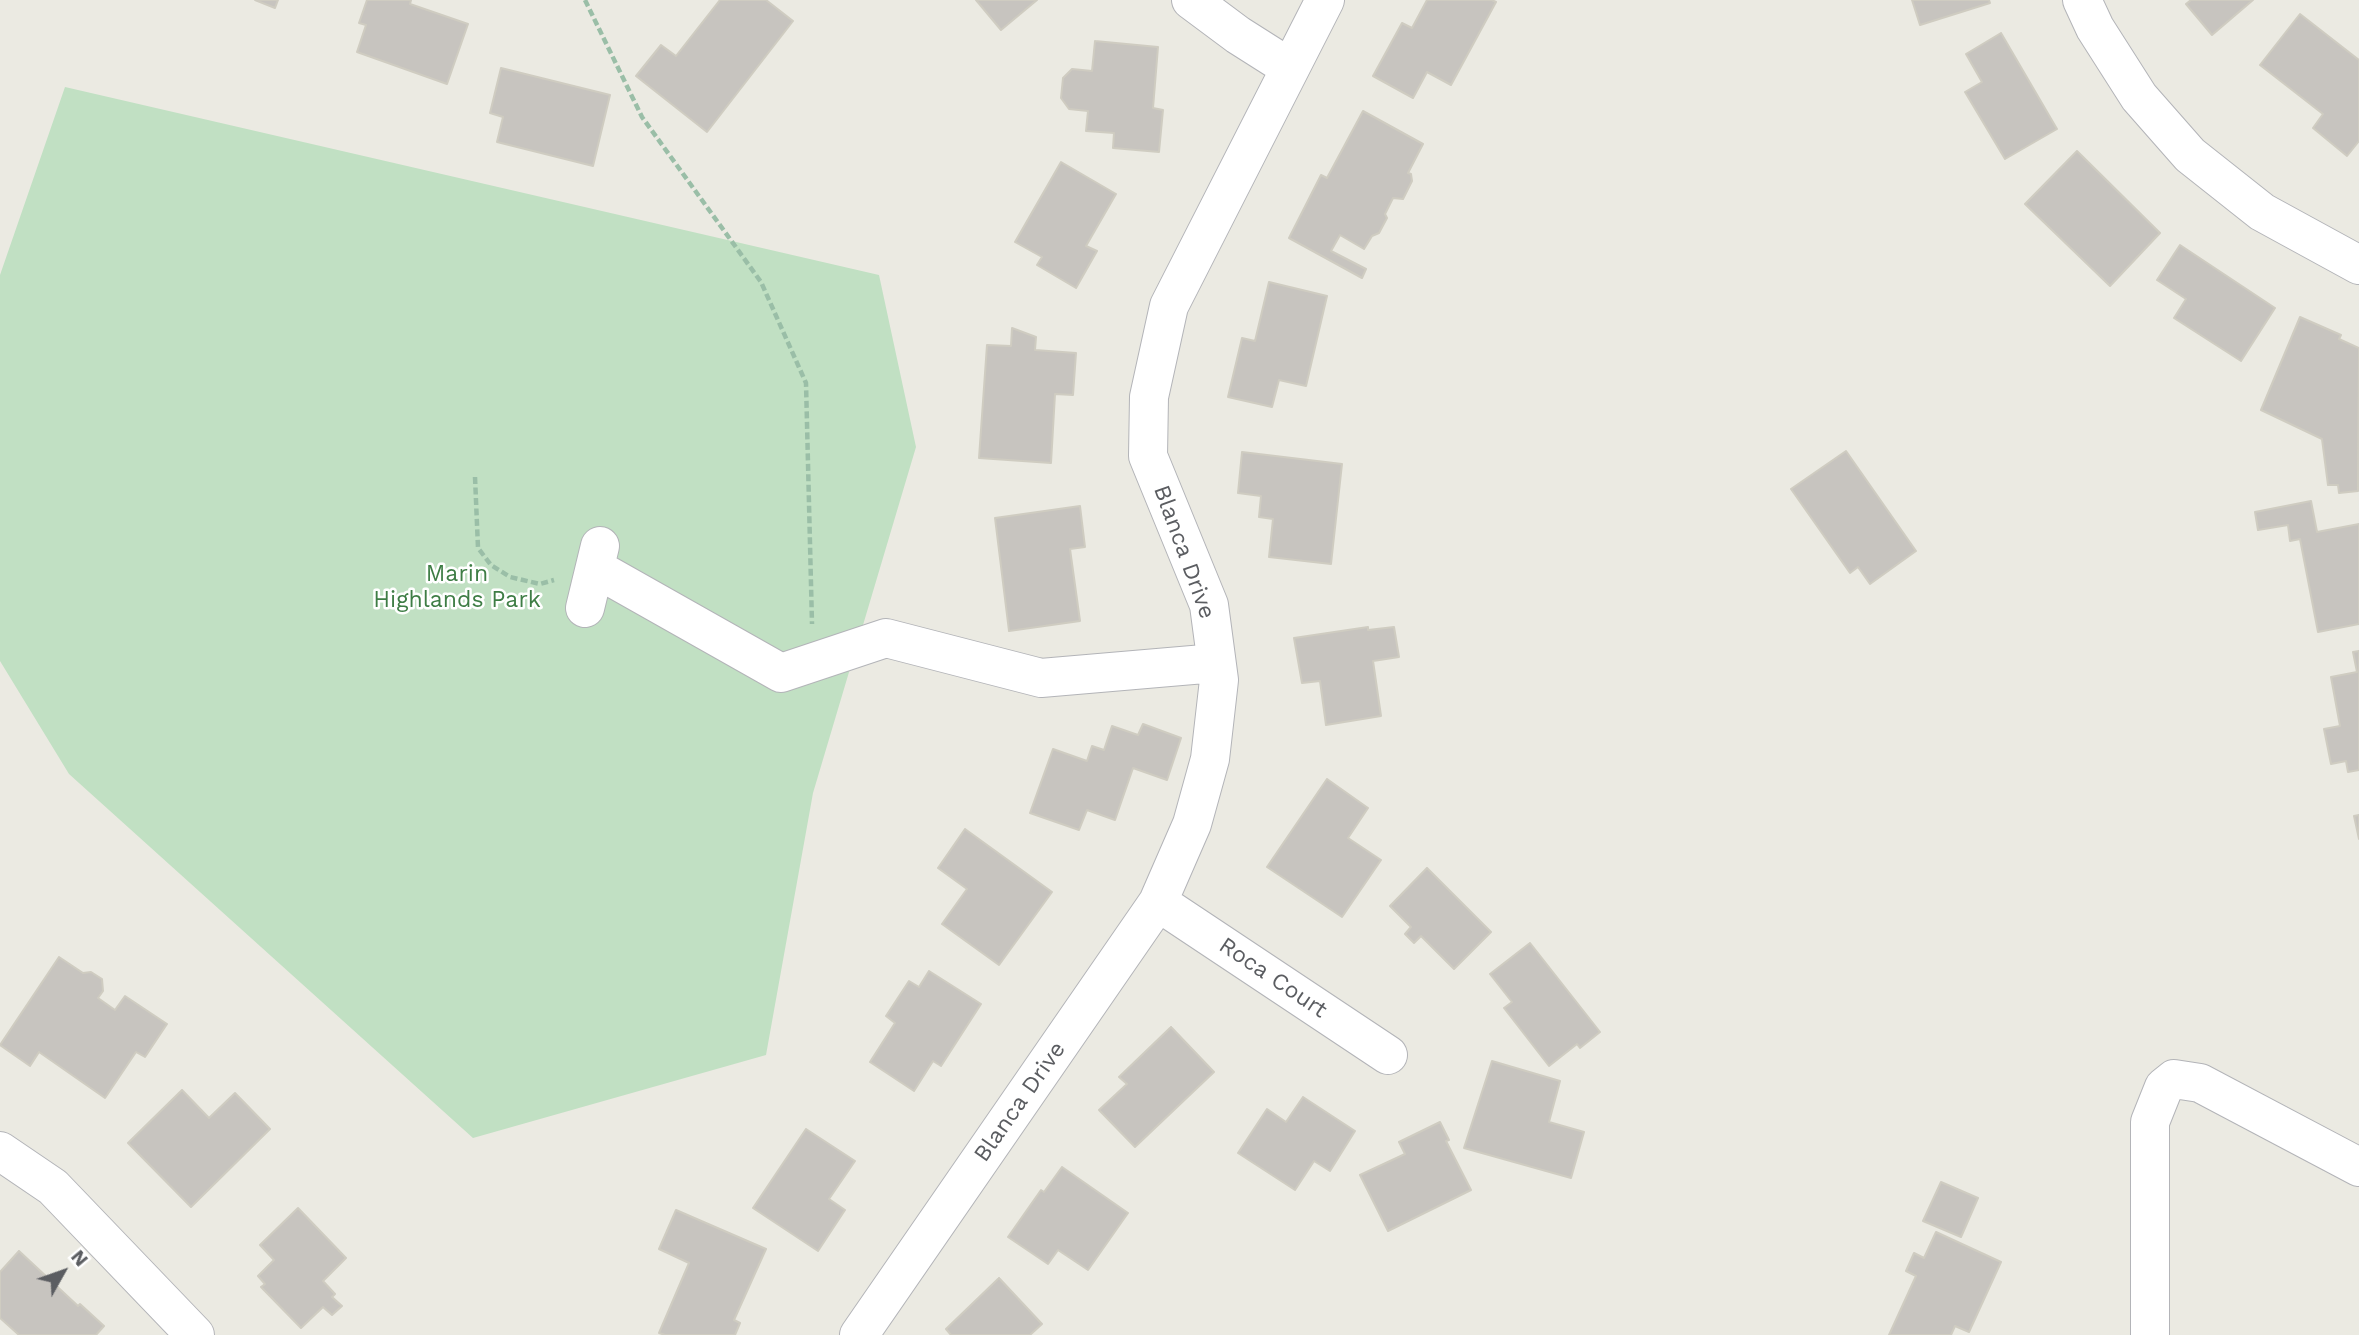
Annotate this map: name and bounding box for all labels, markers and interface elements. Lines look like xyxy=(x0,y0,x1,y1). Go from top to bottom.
street label: Blanca Drive xyxy=(1147,481,1221,623)
park label: Marin Highlands Park xyxy=(373,560,541,614)
street label: Roca Court xyxy=(1214,932,1332,1024)
street label: Blanca Drive xyxy=(968,1037,1072,1167)
north arrow xyxy=(28,1237,98,1307)
text: N xyxy=(66,1245,93,1271)

